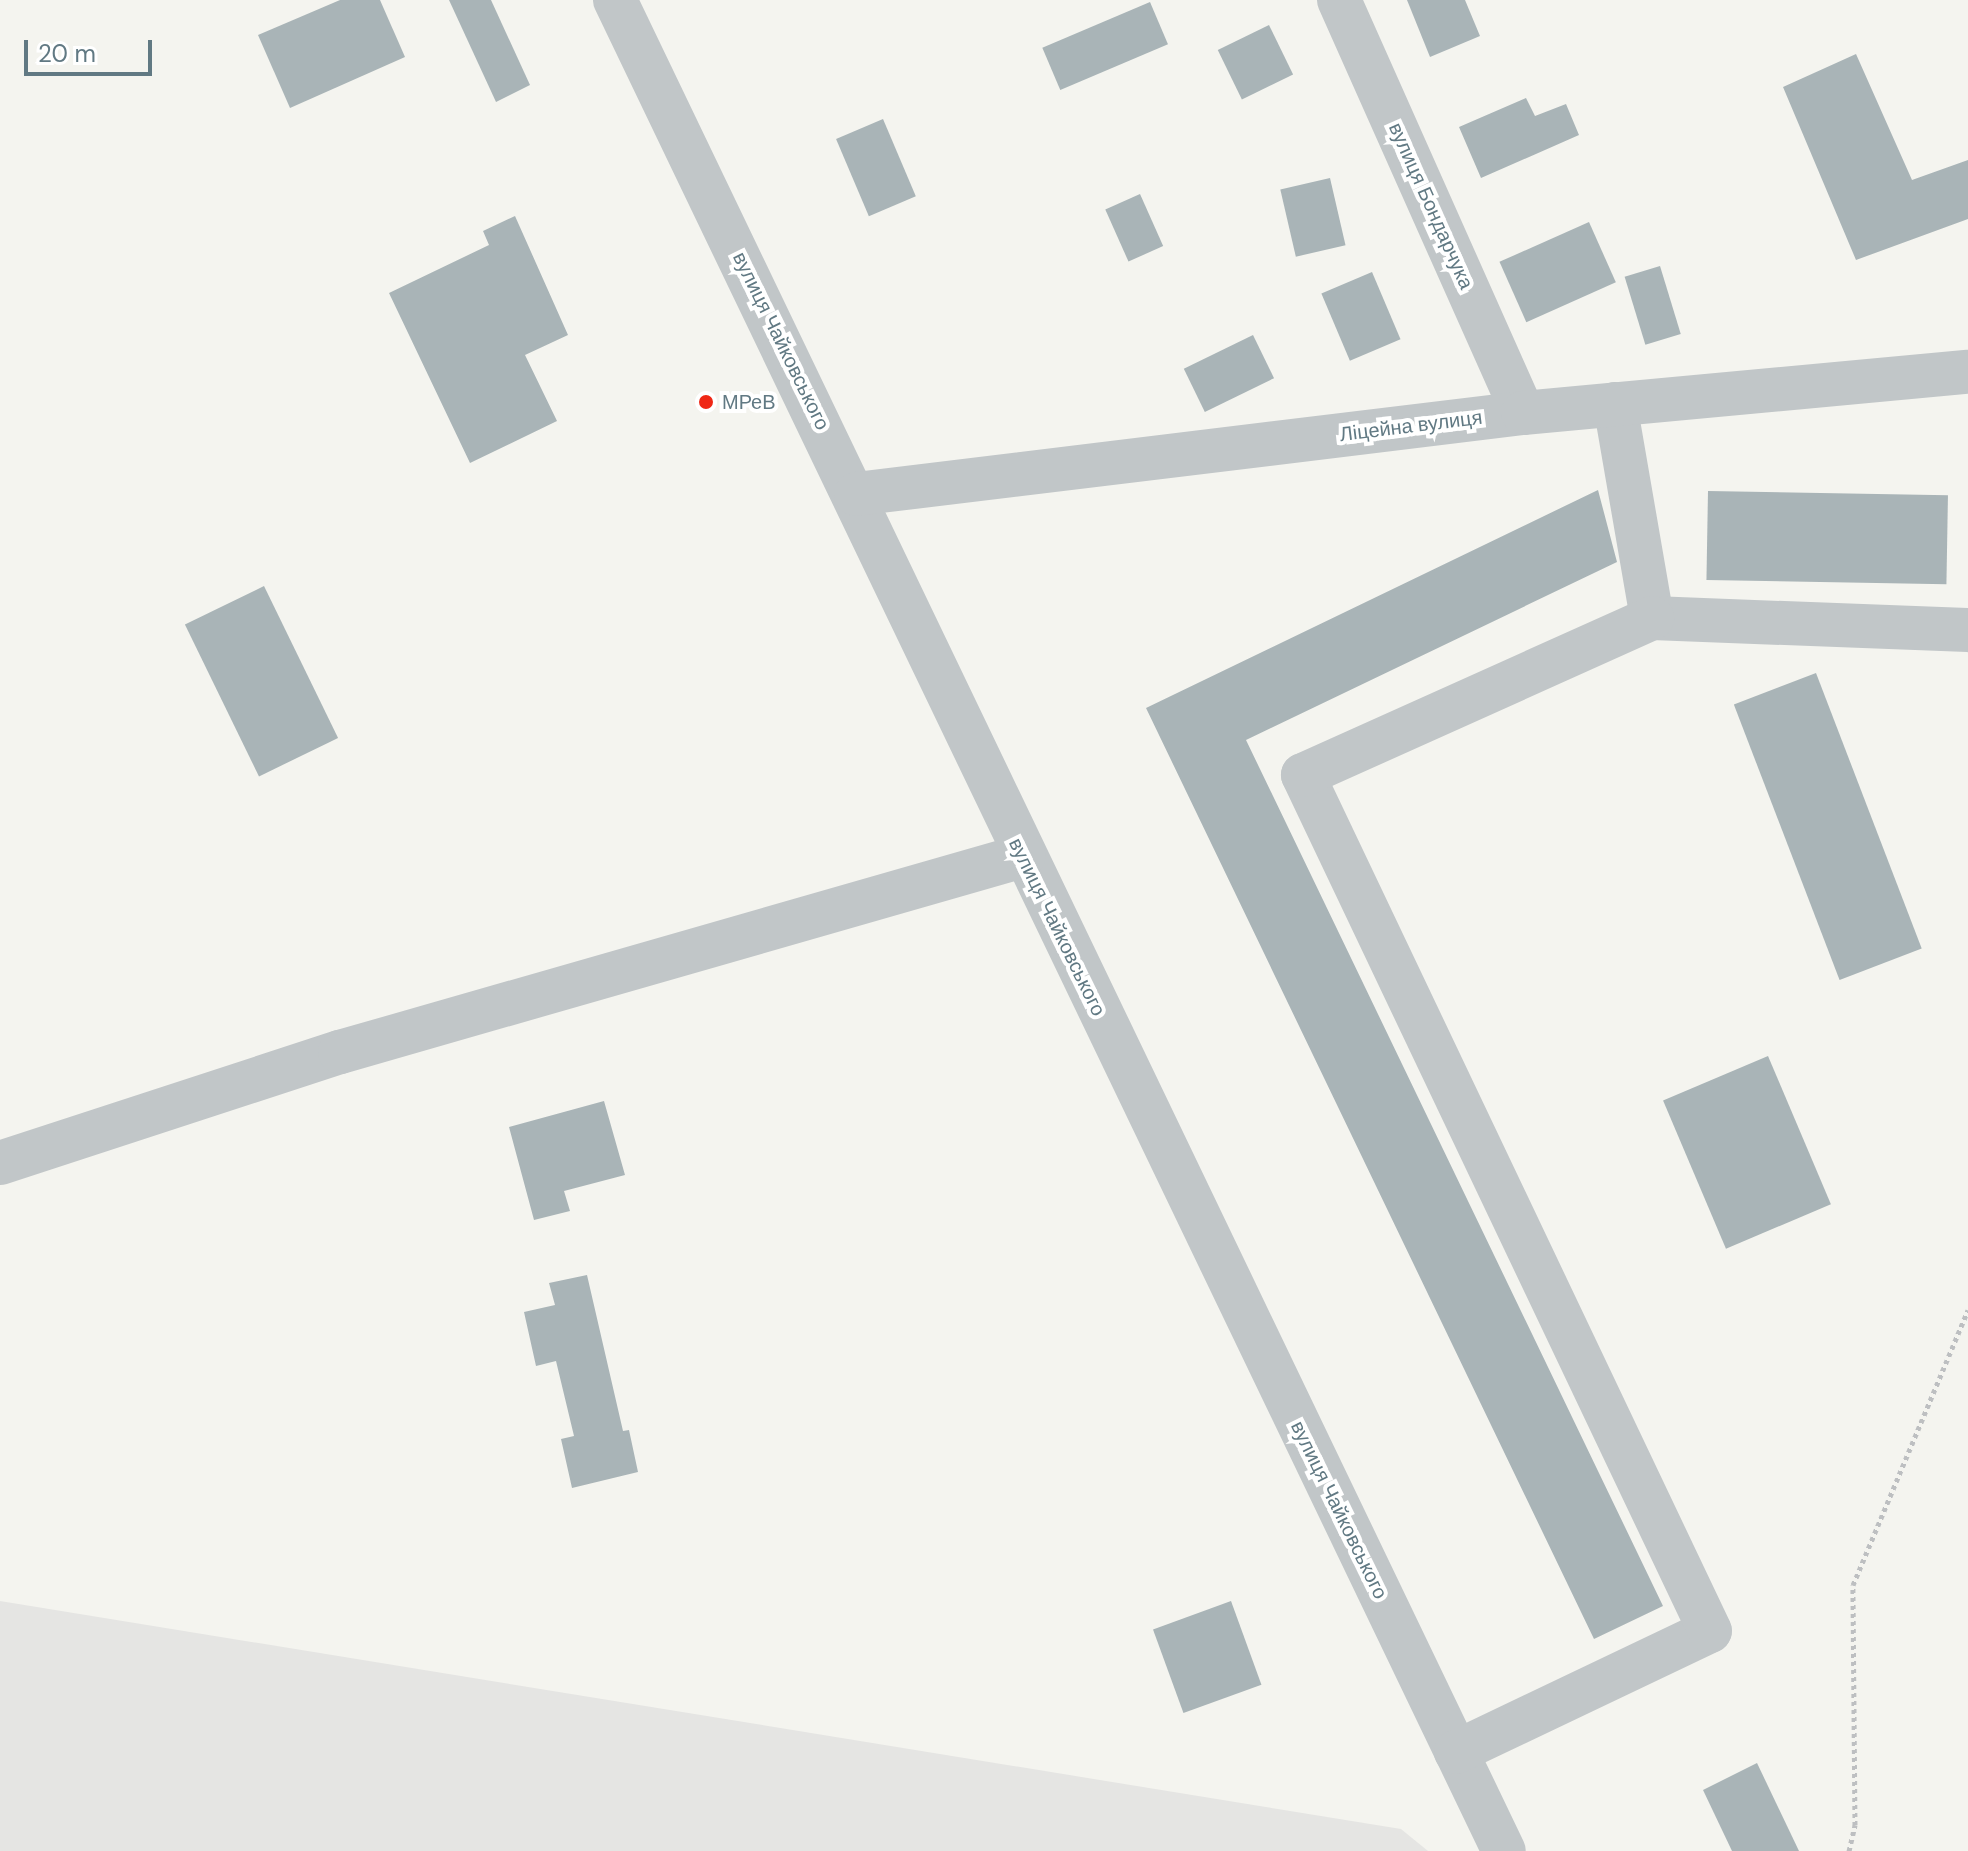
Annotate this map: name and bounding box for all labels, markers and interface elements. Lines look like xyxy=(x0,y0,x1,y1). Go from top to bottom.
scale bar xyxy=(28,24,156,74)
text: 20 m xyxy=(38,38,96,69)
street label: вулиця Бондарчука xyxy=(1383,119,1479,293)
street label: вулиця Чайковського xyxy=(728,248,834,434)
place label: МРеВ xyxy=(722,390,776,414)
marker: МРеВ xyxy=(697,393,715,411)
street label: Ліцейна вулиця xyxy=(1338,405,1484,447)
street label: вулиця Чайковського xyxy=(1004,834,1110,1020)
street label: вулиця Чайковського xyxy=(1286,1417,1392,1603)

